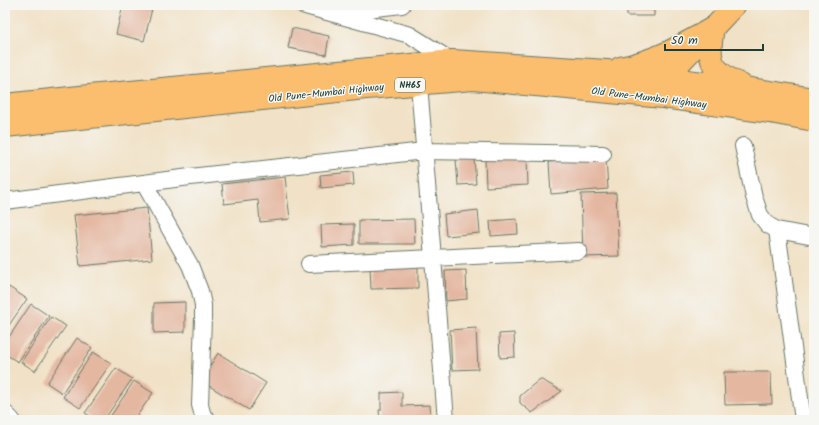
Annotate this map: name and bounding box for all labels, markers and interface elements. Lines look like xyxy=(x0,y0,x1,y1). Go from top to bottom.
scale bar xyxy=(665,26,763,52)
text: 50 m xyxy=(671,31,698,50)
road number: NH65 xyxy=(395,78,425,92)
street label: Old Pune–Mumbai Highway xyxy=(268,79,385,107)
street label: Old Pune–Mumbai Highway xyxy=(590,83,708,113)

